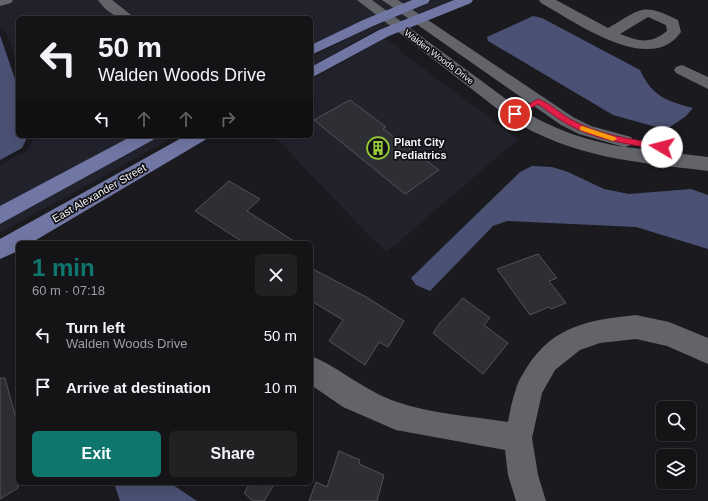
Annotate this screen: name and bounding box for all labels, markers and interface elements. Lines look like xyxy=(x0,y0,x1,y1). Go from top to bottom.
street label: Walden Woods Drive xyxy=(402,28,476,86)
icon: left xyxy=(32,32,84,84)
text: 50 m xyxy=(98,32,162,63)
text: Walden Woods Drive xyxy=(98,65,266,85)
pin xyxy=(498,97,532,131)
icon: arrive xyxy=(504,103,526,125)
icon: left xyxy=(91,108,113,130)
icon: ahead xyxy=(133,108,155,130)
icon: ahead xyxy=(175,108,197,130)
icon: right xyxy=(217,108,239,130)
position arrow xyxy=(641,126,683,168)
building icon: Plant City Pediatrics xyxy=(365,135,391,161)
place label: Plant City Pediatrics xyxy=(394,136,447,161)
street label: East Alexander Street xyxy=(50,161,148,225)
text: 1 min xyxy=(32,254,95,281)
button: close xyxy=(255,254,297,296)
text: 60 m · 07:18 xyxy=(32,283,105,298)
text: Turn left xyxy=(66,319,125,336)
icon: left xyxy=(32,324,54,346)
text: 50 m xyxy=(264,327,297,344)
text: Walden Woods Drive xyxy=(66,336,187,351)
icon: arrive xyxy=(32,376,54,398)
text: Arrive at destination xyxy=(66,379,211,396)
text: 10 m xyxy=(264,379,297,396)
map controls xyxy=(656,401,696,489)
button: search xyxy=(656,401,696,441)
button: Exit xyxy=(32,431,161,477)
button: Share xyxy=(169,431,297,477)
button: layers xyxy=(656,449,696,489)

